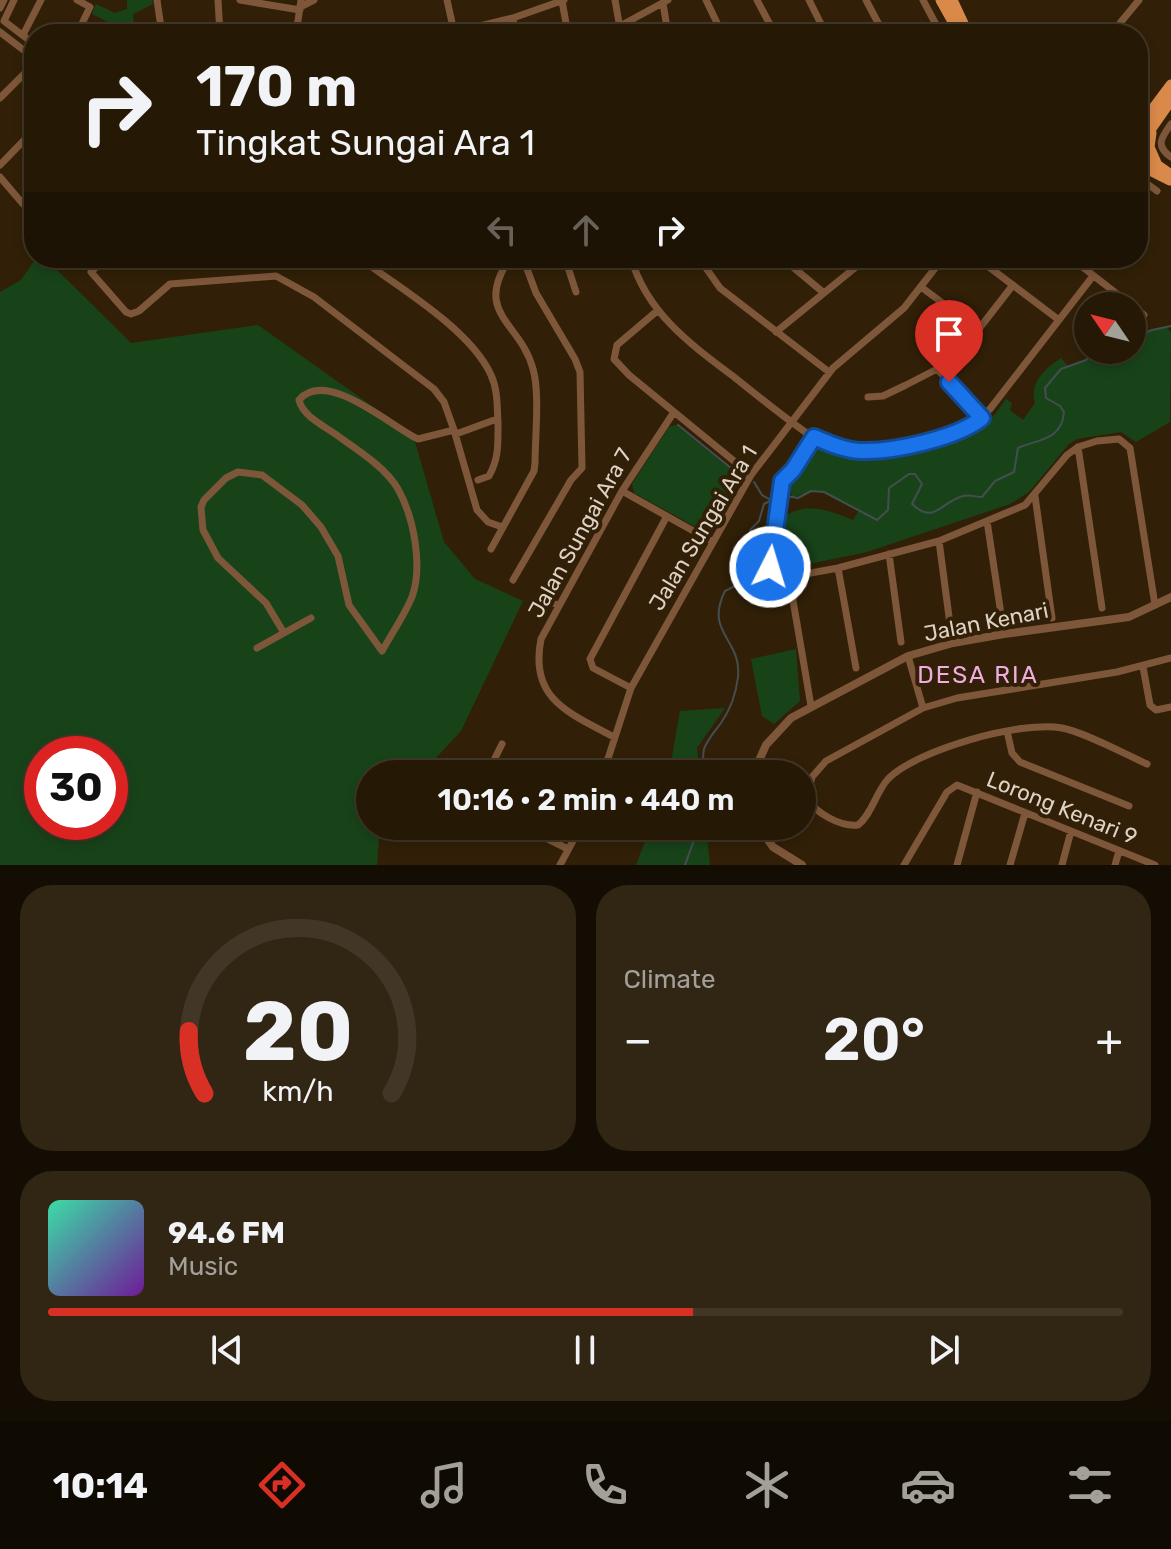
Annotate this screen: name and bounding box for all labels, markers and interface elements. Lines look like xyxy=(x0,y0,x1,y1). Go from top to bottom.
text: 170 m xyxy=(196,54,357,120)
icon: right xyxy=(64,56,168,160)
text: Tingkat Sungai Ara 1 xyxy=(196,121,535,164)
icon: left xyxy=(480,208,524,252)
icon: ahead xyxy=(564,208,608,252)
icon: right xyxy=(648,208,692,252)
north arrow xyxy=(1074,292,1146,364)
map controls xyxy=(1074,292,1146,364)
pin xyxy=(915,300,983,382)
icon: arrive xyxy=(927,312,971,356)
street label: Jalan Sungai Ara 1 xyxy=(643,441,763,615)
street label: Jalan Sungai Ara 7 xyxy=(522,444,638,622)
position arrow xyxy=(728,525,812,609)
street label: Jalan Kenari xyxy=(921,597,1051,647)
district label: DESA RIA xyxy=(917,661,1039,689)
speed limit sign: 30 xyxy=(24,736,128,840)
street label: Lorong Kenari 9 xyxy=(983,766,1141,850)
text: 10:16 · 2 min · 440 m xyxy=(438,782,734,818)
text: Climate xyxy=(624,964,716,995)
text: 20 xyxy=(242,982,353,1081)
text: 20° xyxy=(823,1004,925,1075)
text: − xyxy=(624,1014,652,1066)
text: + xyxy=(1096,1014,1123,1066)
text: km/h xyxy=(262,1074,333,1108)
text: 94.6 FM xyxy=(168,1215,285,1251)
text: Music xyxy=(168,1251,238,1282)
icon: previous xyxy=(205,1328,249,1372)
icon: pause xyxy=(563,1328,607,1372)
icon: next xyxy=(922,1328,966,1372)
icon: directions xyxy=(254,1457,310,1513)
icon: music xyxy=(416,1457,472,1513)
icon: phone xyxy=(577,1457,633,1513)
icon: climate xyxy=(739,1457,795,1513)
icon: car xyxy=(900,1457,956,1513)
icon: filters xyxy=(1062,1457,1118,1513)
text: 10:14 xyxy=(53,1464,148,1507)

